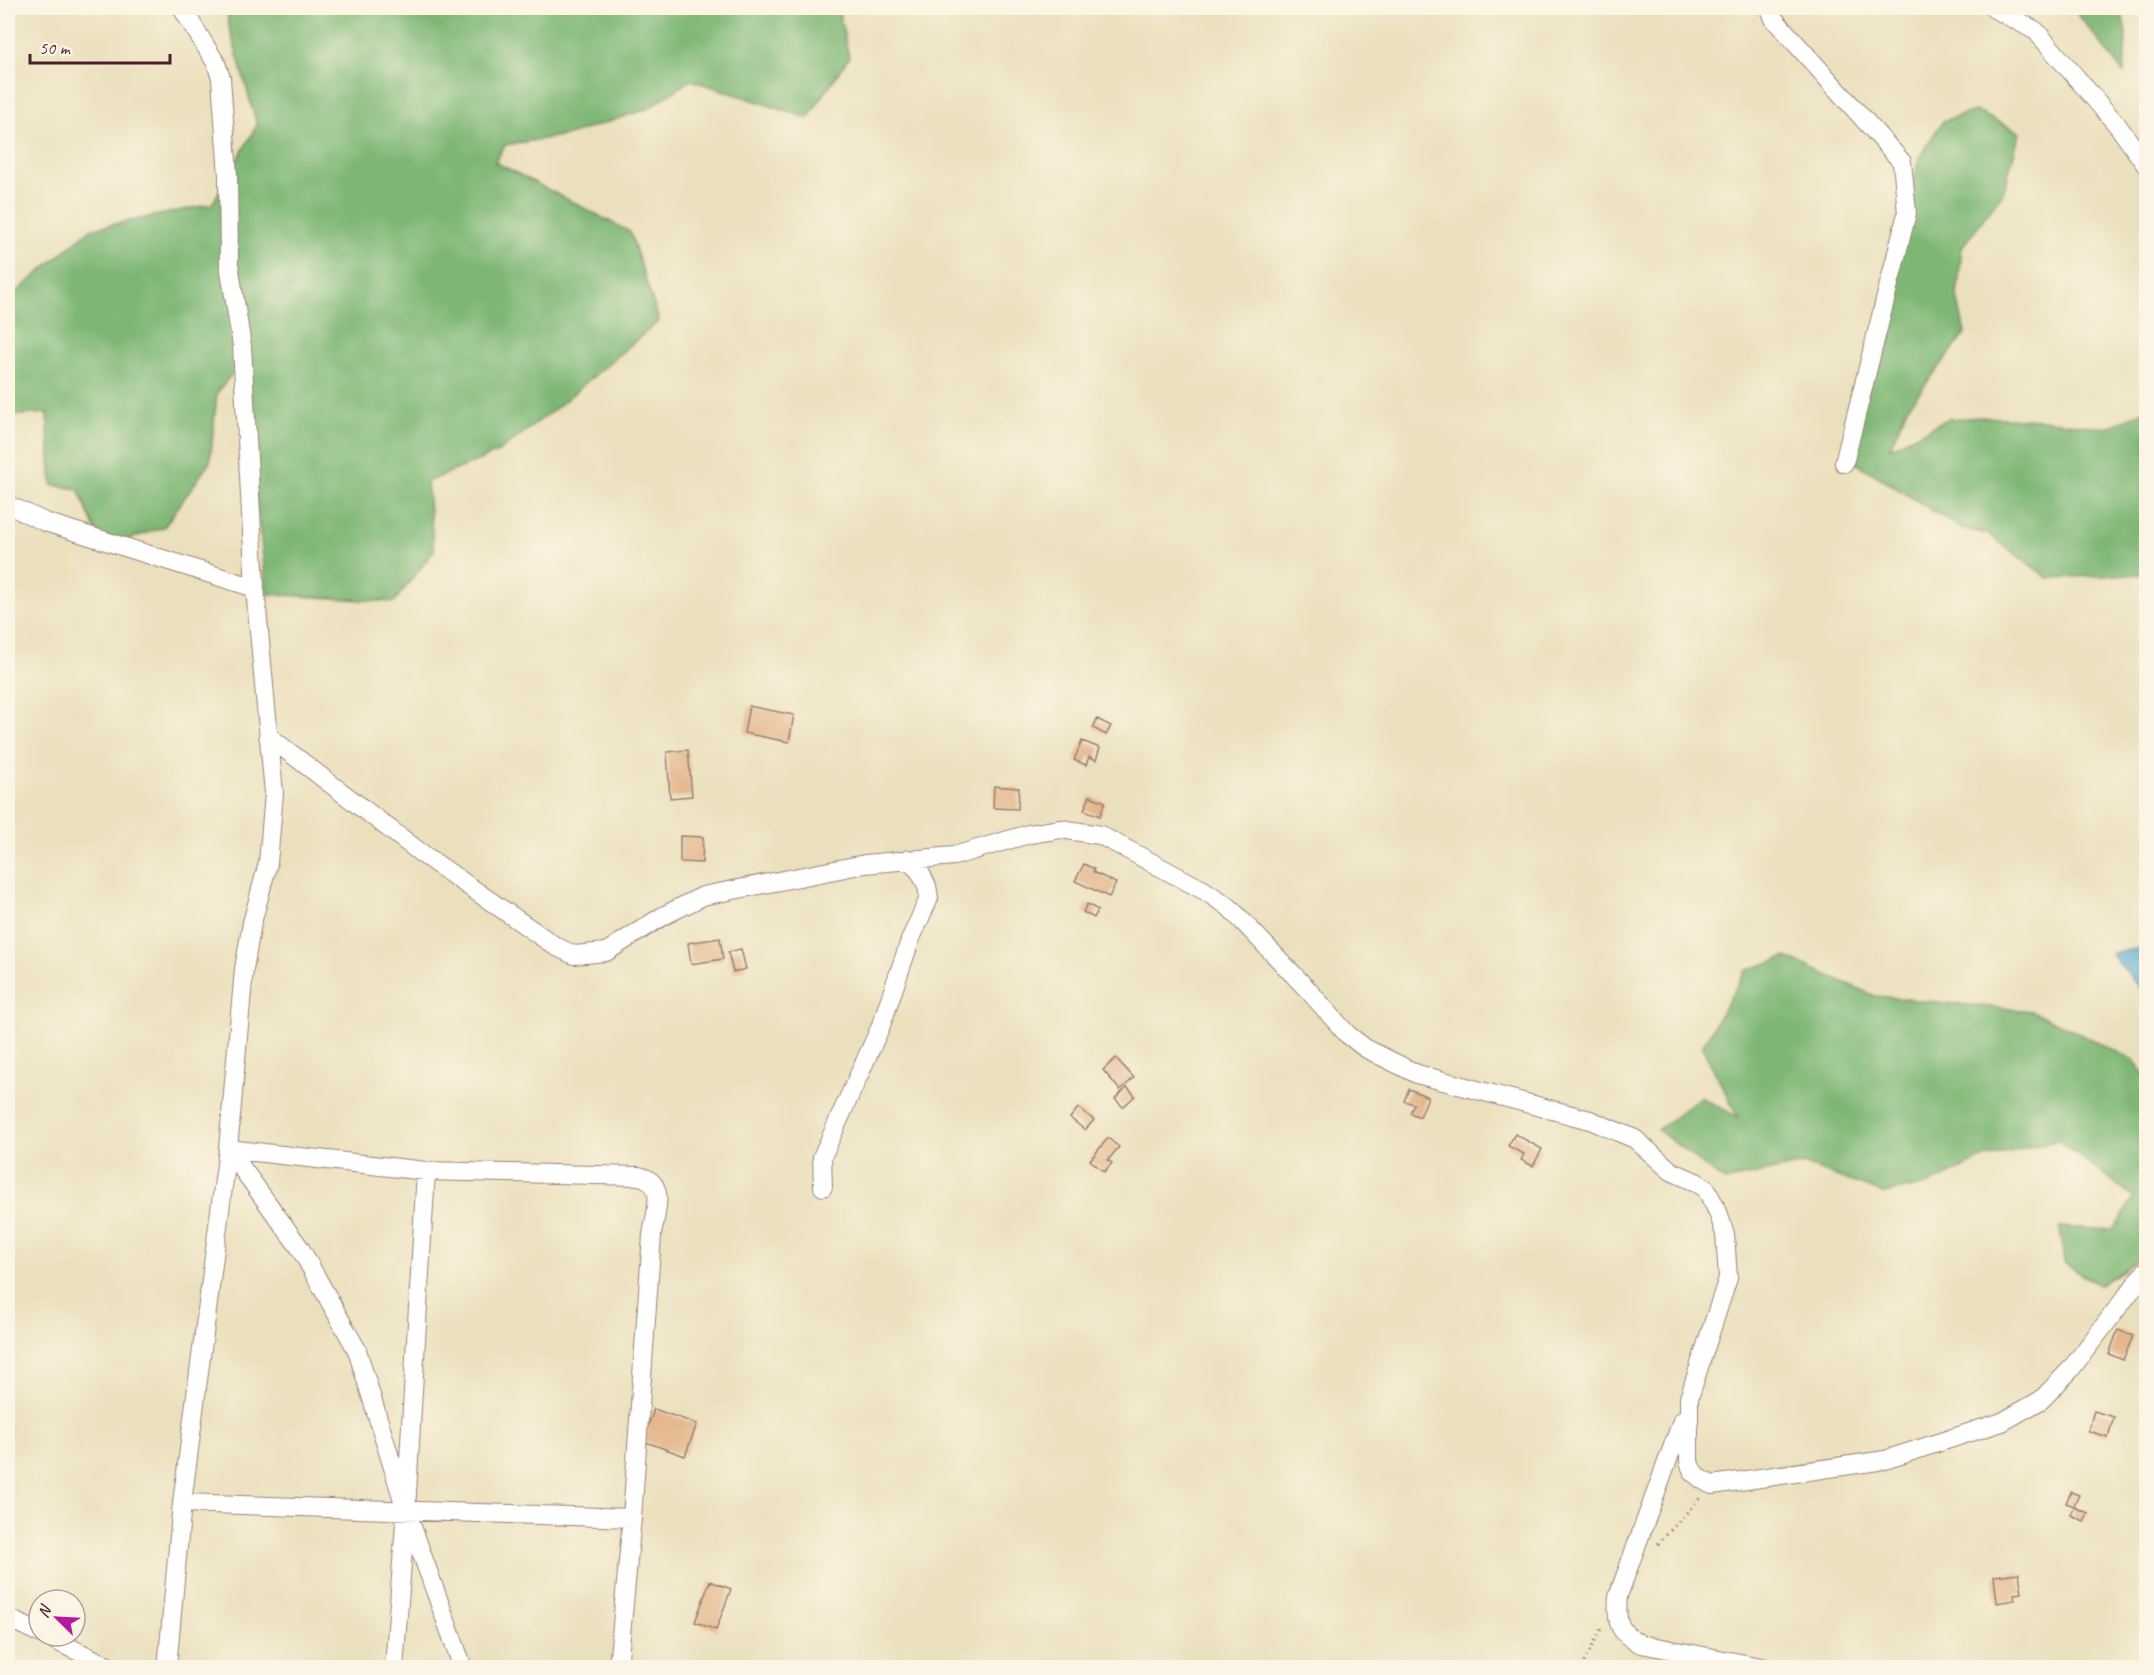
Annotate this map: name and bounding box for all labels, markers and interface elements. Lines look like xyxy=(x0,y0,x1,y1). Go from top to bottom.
scale bar xyxy=(30,27,170,65)
text: 50 m xyxy=(39,37,72,59)
north arrow xyxy=(27,1588,87,1648)
text: N xyxy=(33,1601,57,1621)

